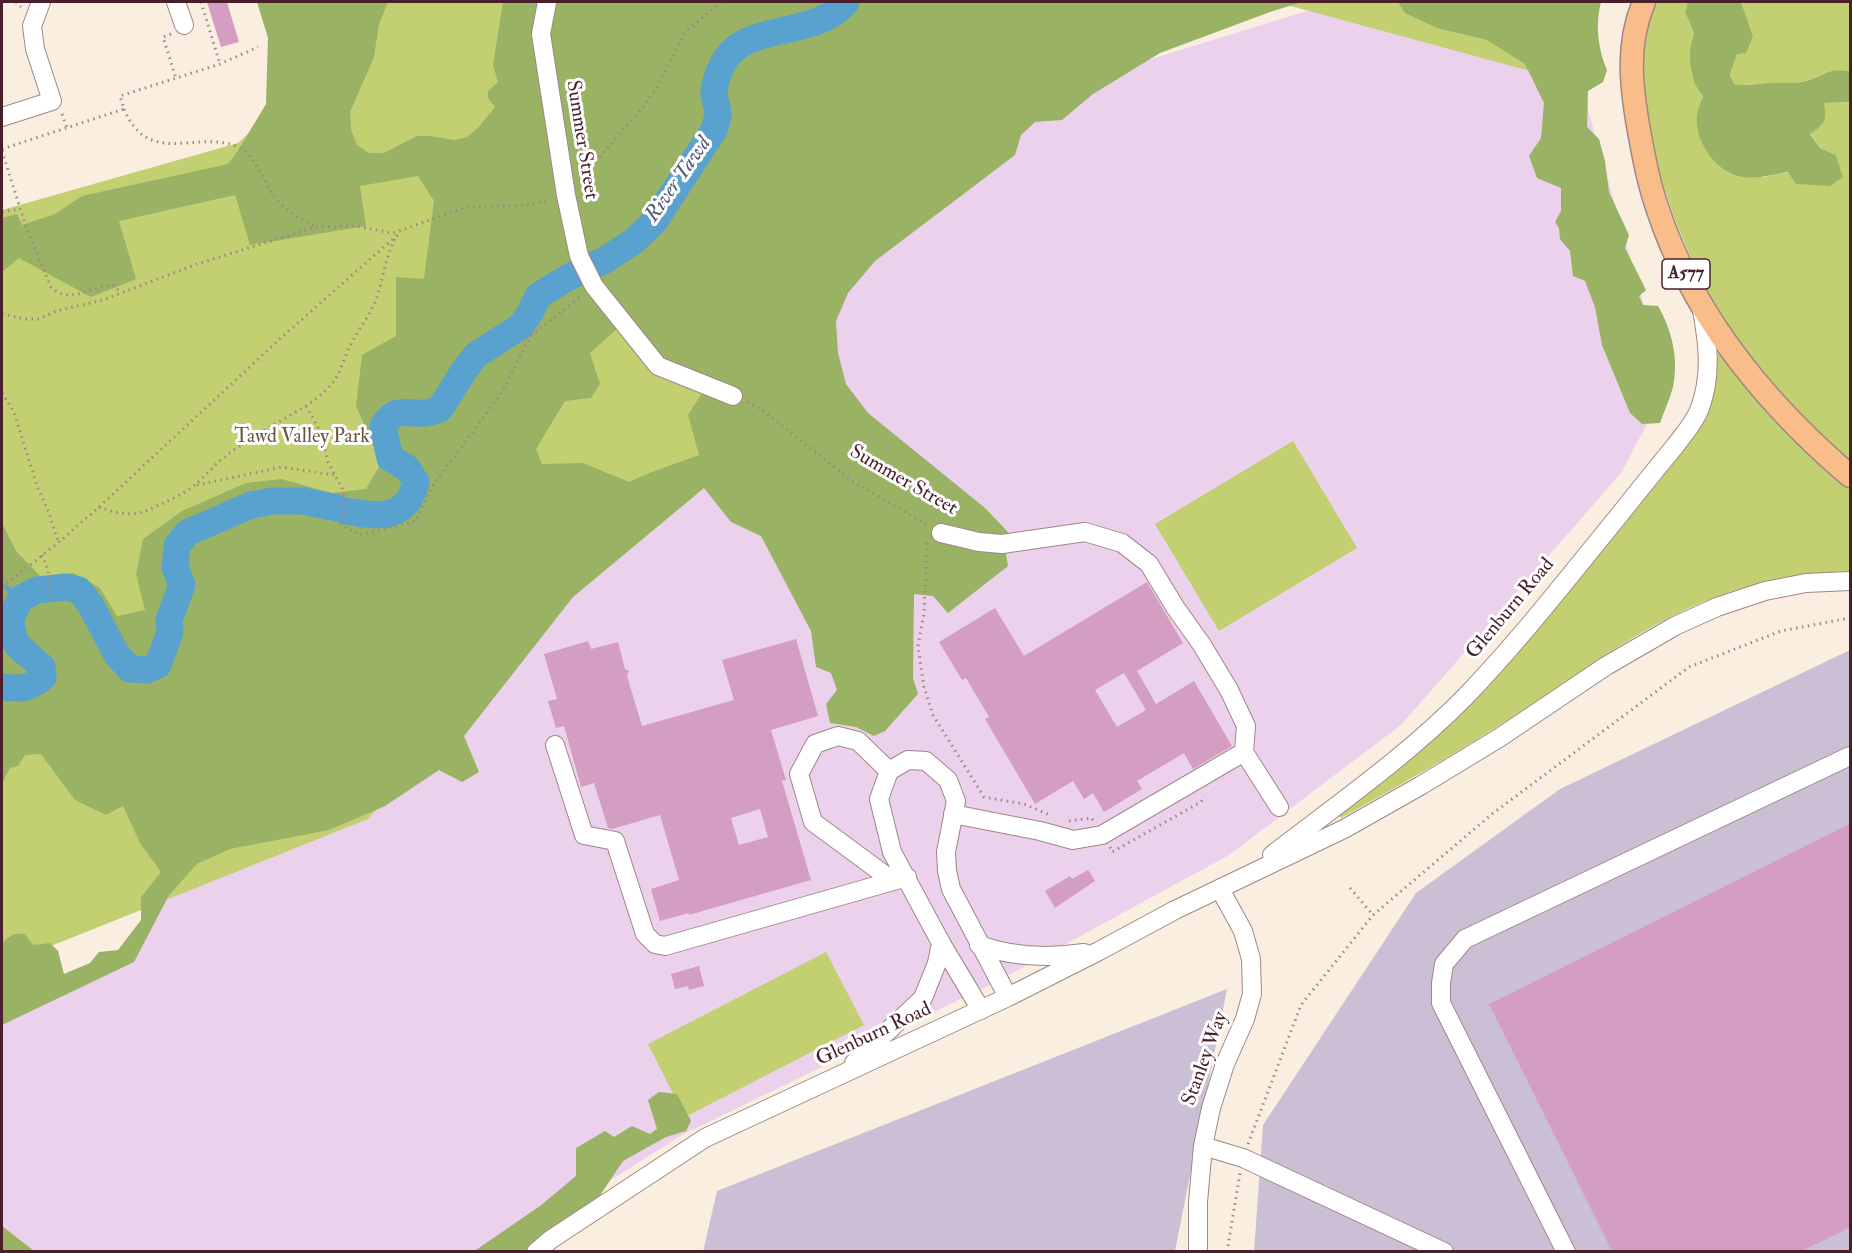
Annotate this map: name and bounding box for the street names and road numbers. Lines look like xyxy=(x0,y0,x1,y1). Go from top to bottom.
street label: Summer Street xyxy=(560,79,602,201)
road number: A577 xyxy=(1662,259,1710,289)
street label: Summer Street xyxy=(845,440,961,522)
street label: Glenburn Road xyxy=(1462,554,1560,664)
street label: Glenburn Road xyxy=(813,998,935,1072)
street label: Stanley Way xyxy=(1178,1009,1234,1109)

